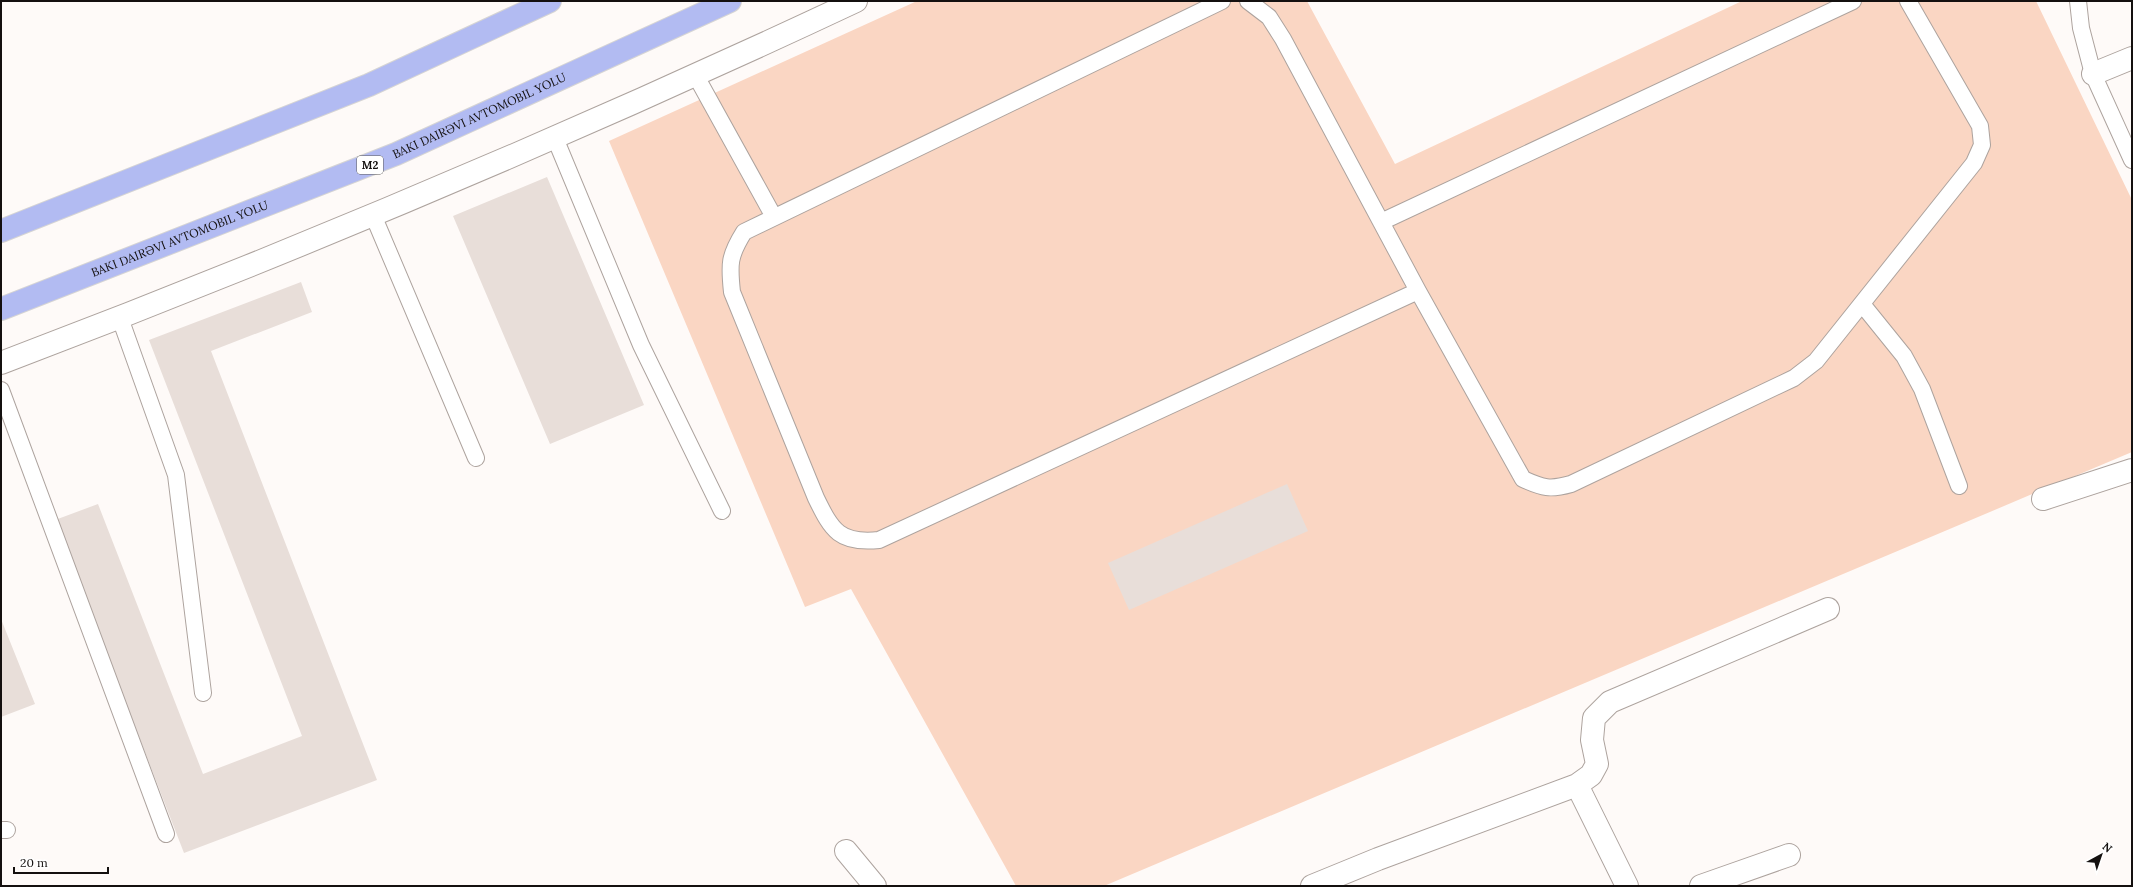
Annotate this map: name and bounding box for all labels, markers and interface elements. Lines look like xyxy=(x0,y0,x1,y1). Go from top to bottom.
street label: BAKI DAIRƏVI AVTOMOBIL YOLU xyxy=(390,69,568,162)
road number: M2 xyxy=(357,156,383,174)
street label: BAKI DAIRƏVI AVTOMOBIL YOLU xyxy=(89,197,270,280)
north arrow xyxy=(2081,835,2121,875)
text: N xyxy=(2100,839,2116,856)
scale bar xyxy=(14,849,108,875)
text: 20 m xyxy=(20,855,48,870)

